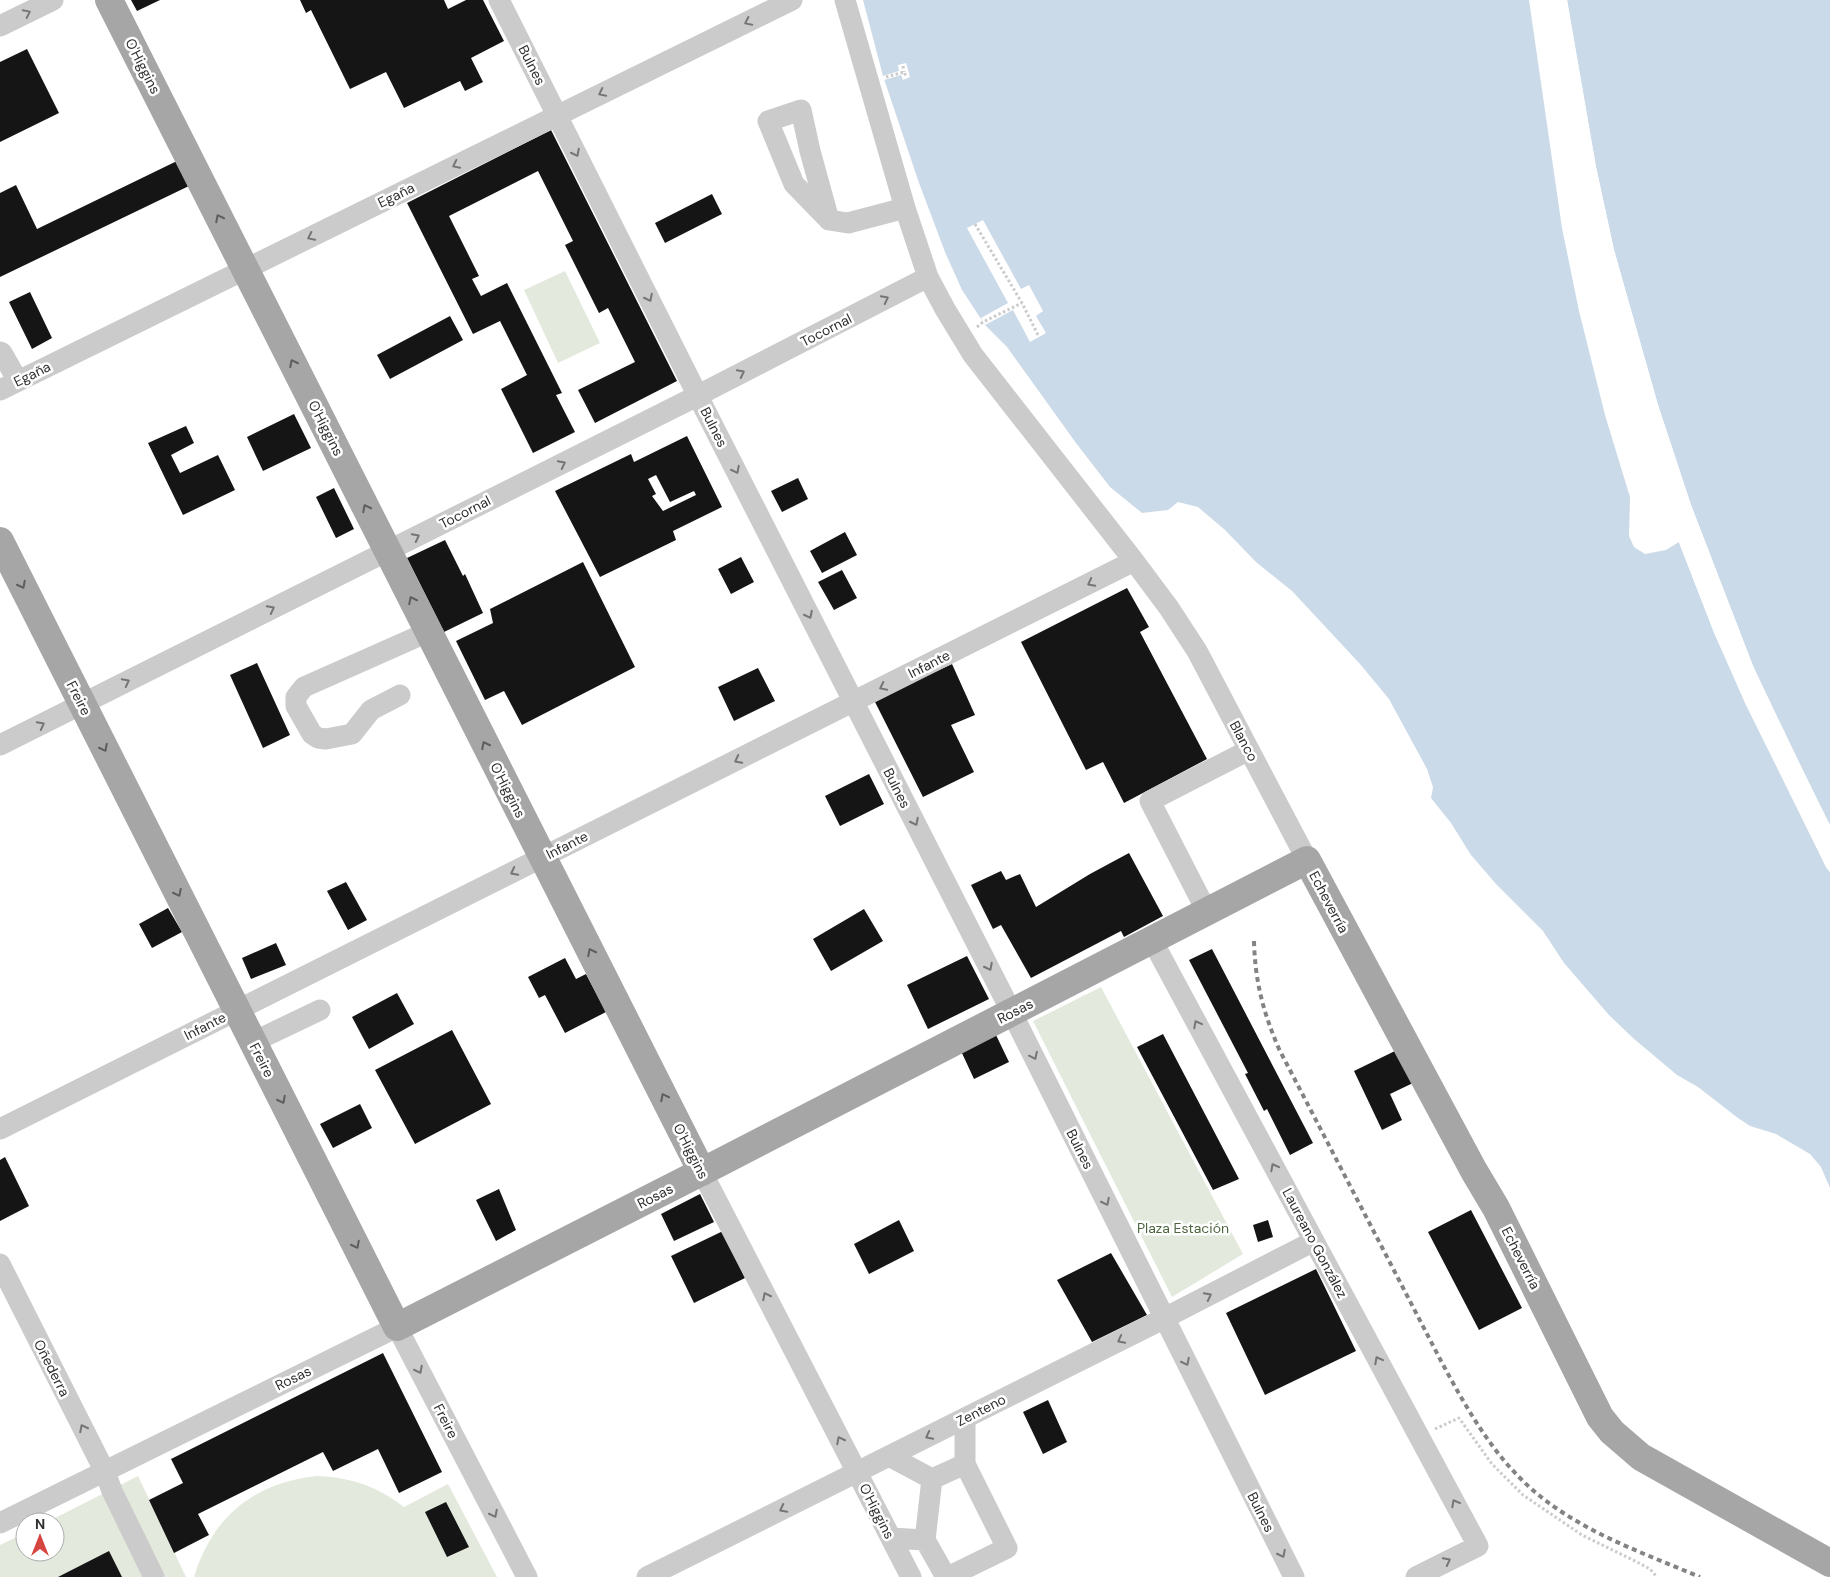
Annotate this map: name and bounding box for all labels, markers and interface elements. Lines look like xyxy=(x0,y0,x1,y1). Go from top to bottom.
one-way arrow xyxy=(21,9,30,19)
one-way arrow xyxy=(744,15,753,26)
street label: O'Higgins xyxy=(121,35,165,97)
street label: Bulnes xyxy=(514,42,550,88)
one-way arrow xyxy=(598,87,607,97)
one-way arrow xyxy=(570,148,580,157)
one-way arrow xyxy=(453,159,462,169)
street label: Egaña xyxy=(375,178,417,212)
one-way arrow xyxy=(215,214,225,223)
one-way arrow xyxy=(307,231,316,241)
one-way arrow xyxy=(643,293,653,302)
one-way arrow xyxy=(880,295,889,305)
street label: Tocornal xyxy=(797,309,855,351)
street label: Egaña xyxy=(11,357,53,391)
one-way arrow xyxy=(289,359,299,368)
one-way arrow xyxy=(736,369,745,379)
street label: O'Higgins xyxy=(304,397,348,459)
street label: Bulnes xyxy=(696,404,732,450)
one-way arrow xyxy=(556,460,565,470)
one-way arrow xyxy=(730,465,740,474)
street label: Tocornal xyxy=(436,491,494,533)
one-way arrow xyxy=(362,504,372,513)
one-way arrow xyxy=(411,533,420,543)
one-way arrow xyxy=(1087,577,1096,587)
one-way arrow xyxy=(16,580,26,589)
one-way arrow xyxy=(408,596,418,605)
one-way arrow xyxy=(266,605,275,616)
one-way arrow xyxy=(803,610,813,619)
street label: Infante xyxy=(905,646,953,682)
street label: Freire xyxy=(63,678,95,718)
one-way arrow xyxy=(121,678,130,688)
one-way arrow xyxy=(879,681,888,691)
street label: Blanco xyxy=(1226,718,1262,764)
one-way arrow xyxy=(36,721,45,731)
one-way arrow xyxy=(481,741,492,750)
one-way arrow xyxy=(98,742,108,751)
one-way arrow xyxy=(734,754,743,764)
street label: O'Higgins xyxy=(486,759,530,821)
street label: Bulnes xyxy=(879,765,915,811)
one-way arrow xyxy=(909,817,919,826)
street label: Infante xyxy=(543,827,591,863)
one-way arrow xyxy=(510,866,519,876)
street label: Echeverría xyxy=(1305,868,1353,936)
one-way arrow xyxy=(171,888,182,897)
one-way arrow xyxy=(587,948,597,957)
one-way arrow xyxy=(983,962,993,971)
street label: Rosas xyxy=(994,994,1036,1028)
street label: Infante xyxy=(181,1008,229,1044)
one-way arrow xyxy=(1193,1020,1203,1029)
street label: Freire xyxy=(246,1040,278,1080)
one-way arrow xyxy=(1028,1051,1038,1060)
one-way arrow xyxy=(660,1094,670,1103)
one-way arrow xyxy=(276,1095,287,1104)
street label: O'Higgins xyxy=(669,1120,713,1182)
street label: Bulnes xyxy=(1062,1126,1098,1172)
one-way arrow xyxy=(1270,1163,1280,1172)
street label: Rosas xyxy=(634,1179,676,1213)
street label: Laureano González xyxy=(1278,1185,1352,1301)
one-way arrow xyxy=(1100,1196,1110,1205)
park label: Plaza Estación xyxy=(1137,1219,1229,1237)
street label: Echeverría xyxy=(1498,1224,1544,1292)
one-way arrow xyxy=(350,1240,360,1249)
one-way arrow xyxy=(762,1292,772,1301)
one-way arrow xyxy=(1202,1292,1211,1302)
one-way arrow xyxy=(1117,1334,1126,1344)
street label: Oñederra xyxy=(30,1337,74,1399)
one-way arrow xyxy=(1180,1356,1190,1365)
one-way arrow xyxy=(1374,1356,1384,1365)
street label: Rosas xyxy=(272,1362,314,1394)
one-way arrow xyxy=(413,1365,423,1374)
street label: Zenteno xyxy=(953,1390,1009,1430)
street label: Freire xyxy=(430,1401,462,1441)
one-way arrow xyxy=(79,1424,89,1433)
one-way arrow xyxy=(925,1430,934,1440)
one-way arrow xyxy=(836,1437,846,1446)
street label: O'Higgins xyxy=(855,1480,899,1542)
street label: Bulnes xyxy=(1243,1489,1279,1535)
one-way arrow xyxy=(1451,1499,1461,1508)
one-way arrow xyxy=(779,1503,788,1513)
one-way arrow xyxy=(488,1509,498,1518)
north arrow xyxy=(15,1512,65,1562)
text: N xyxy=(35,1515,45,1533)
one-way arrow xyxy=(1276,1549,1286,1558)
one-way arrow xyxy=(1442,1557,1451,1567)

